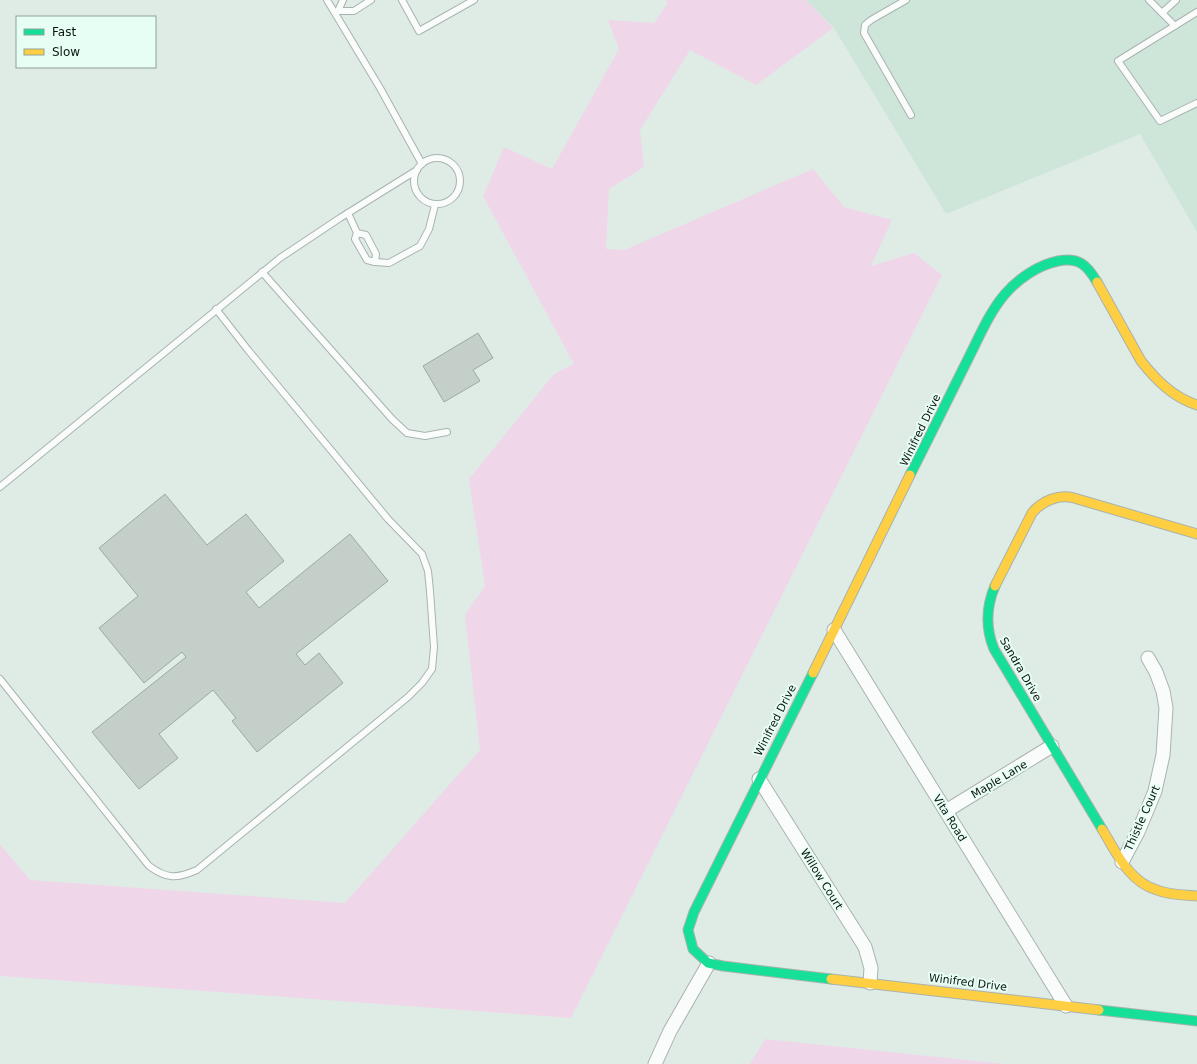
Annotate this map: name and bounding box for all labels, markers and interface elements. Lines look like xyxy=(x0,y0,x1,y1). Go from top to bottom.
legend xyxy=(16,16,156,68)
text: Fast xyxy=(52,25,76,39)
text: Slow xyxy=(52,45,80,59)
street label: Winifred Drive xyxy=(897,392,944,468)
street label: Sandra Drive xyxy=(997,635,1044,704)
street label: Winifred Drive xyxy=(752,682,799,758)
street label: Maple Lane xyxy=(969,757,1030,801)
street label: Thistle Court xyxy=(1122,783,1163,854)
street label: Vita Road xyxy=(930,793,969,844)
street label: Willow Court xyxy=(798,846,846,913)
street label: Winifred Drive xyxy=(928,971,1008,994)

